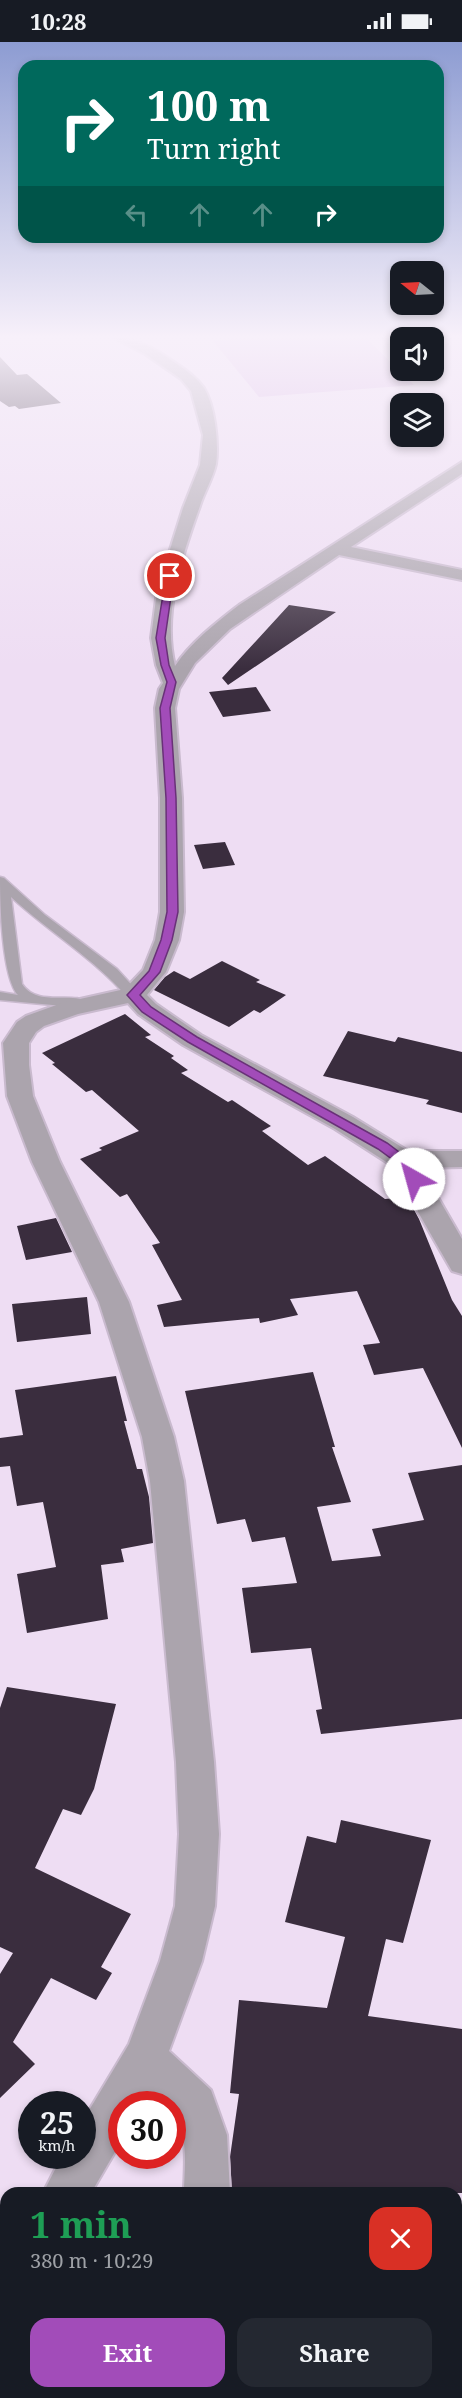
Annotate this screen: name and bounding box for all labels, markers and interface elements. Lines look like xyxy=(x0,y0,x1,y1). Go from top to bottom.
text: 10:28 xyxy=(30,6,86,36)
text: 100 m xyxy=(147,76,271,133)
icon: right xyxy=(48,84,126,162)
text: Turn right xyxy=(147,130,280,167)
icon: left xyxy=(120,198,153,231)
icon: ahead xyxy=(183,198,216,231)
icon: ahead xyxy=(246,198,279,231)
icon: right xyxy=(309,198,342,231)
north arrow xyxy=(390,261,444,315)
map controls xyxy=(390,261,444,447)
button: sound xyxy=(390,327,444,381)
button: layers xyxy=(390,393,444,447)
pin xyxy=(144,550,195,601)
icon: arrive xyxy=(153,559,186,592)
position arrow xyxy=(382,1147,446,1211)
speed limit sign: 30 xyxy=(108,2091,186,2169)
text: 25 xyxy=(40,2102,74,2143)
text: km/h xyxy=(39,2135,75,2155)
text: 1 min xyxy=(30,2200,132,2249)
button: close xyxy=(369,2207,432,2270)
text: 380 m · 10:29 xyxy=(30,2247,153,2274)
button: Exit xyxy=(30,2318,225,2387)
button: Share xyxy=(237,2318,432,2387)

